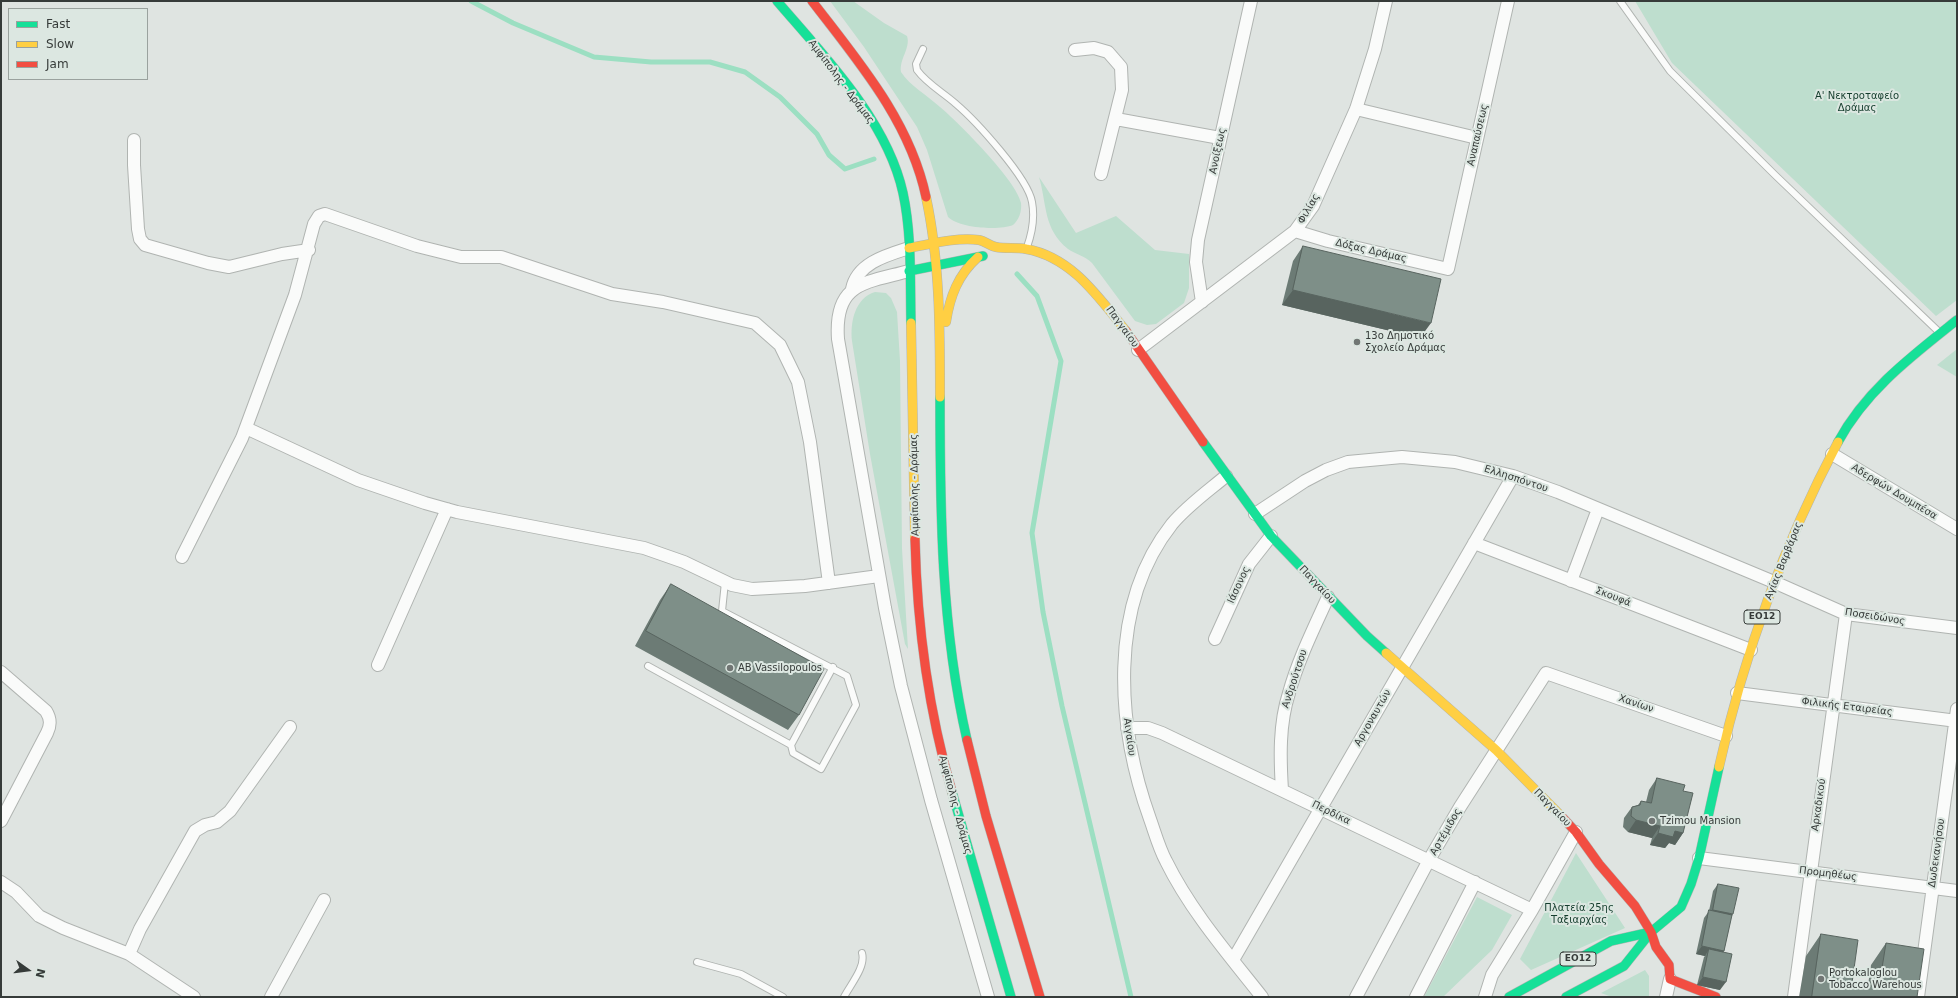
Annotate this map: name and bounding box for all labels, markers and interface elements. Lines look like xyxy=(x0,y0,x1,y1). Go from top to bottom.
legend xyxy=(8,8,148,80)
text: Fast xyxy=(46,17,70,31)
text: Slow xyxy=(46,37,74,51)
street label: Αμφίπολης - Δράμας xyxy=(806,38,876,126)
text: Jam xyxy=(46,57,69,71)
park label: Α' Νεκτροταφείο Δράμας xyxy=(1815,90,1899,114)
street label: Αναπαύσεως xyxy=(1465,103,1491,167)
street label: Ανοίξεως xyxy=(1207,127,1229,175)
street label: Φιλίας xyxy=(1296,192,1322,226)
street label: Δόξας Δράμας xyxy=(1334,237,1408,265)
street label: Παγγαίου xyxy=(1103,304,1141,350)
place label: 13ο Δημοτικό Σχολείο Δράμας xyxy=(1365,330,1446,354)
marker: 13ο Δημοτικό Σχολείο Δράμας xyxy=(1352,337,1362,347)
street label: Αμφίπολης - Δράμας xyxy=(908,434,922,536)
street label: Αδερφών Δουμπέσα xyxy=(1849,462,1939,522)
street label: Ελλησπόντου xyxy=(1483,463,1549,495)
street label: Αγίας Βαρβάρας xyxy=(1763,520,1805,602)
street label: Παγγαίου xyxy=(1296,563,1338,607)
street label: Ιάσονος xyxy=(1225,565,1253,605)
street label: Σκουφά xyxy=(1593,585,1633,609)
street label: Ποσειδώνος xyxy=(1844,606,1906,628)
road number: ΕΟ12 xyxy=(1744,610,1780,624)
street label: Ανδρούτσου xyxy=(1280,648,1310,710)
place label: AB Vassilopoulos xyxy=(738,662,822,674)
marker: AB Vassilopoulos xyxy=(725,663,735,673)
street label: Αργοναυτών xyxy=(1352,688,1394,748)
street label: Χανίων xyxy=(1617,692,1655,716)
street label: Φιλικής Εταιρείας xyxy=(1801,695,1893,719)
street label: Αιγαίου xyxy=(1120,717,1138,757)
street label: Αμφίπολης - Δράμας xyxy=(936,754,974,856)
street label: Αρκαδικού xyxy=(1809,778,1829,832)
street label: Παγγαίου xyxy=(1531,787,1573,829)
street label: Περδίκα xyxy=(1310,799,1352,827)
street label: Αρτέμιδος xyxy=(1428,806,1464,858)
place label: Tzimou Mansion xyxy=(1660,815,1741,827)
marker: Tzimou Mansion xyxy=(1647,816,1657,826)
street label: Δωδεκανήσου xyxy=(1926,818,1948,888)
street label: Προμηθέως xyxy=(1798,864,1858,884)
park label: Πλατεία 25ης Ταξιαρχίας xyxy=(1544,902,1614,926)
north arrow xyxy=(8,950,48,990)
road number: ΕΟ12 xyxy=(1560,952,1596,966)
text: N xyxy=(33,967,48,979)
place label: Portokaloglou Tobacco Warehous xyxy=(1829,967,1922,990)
marker: Portokaloglou Tobacco Warehous xyxy=(1816,974,1826,984)

